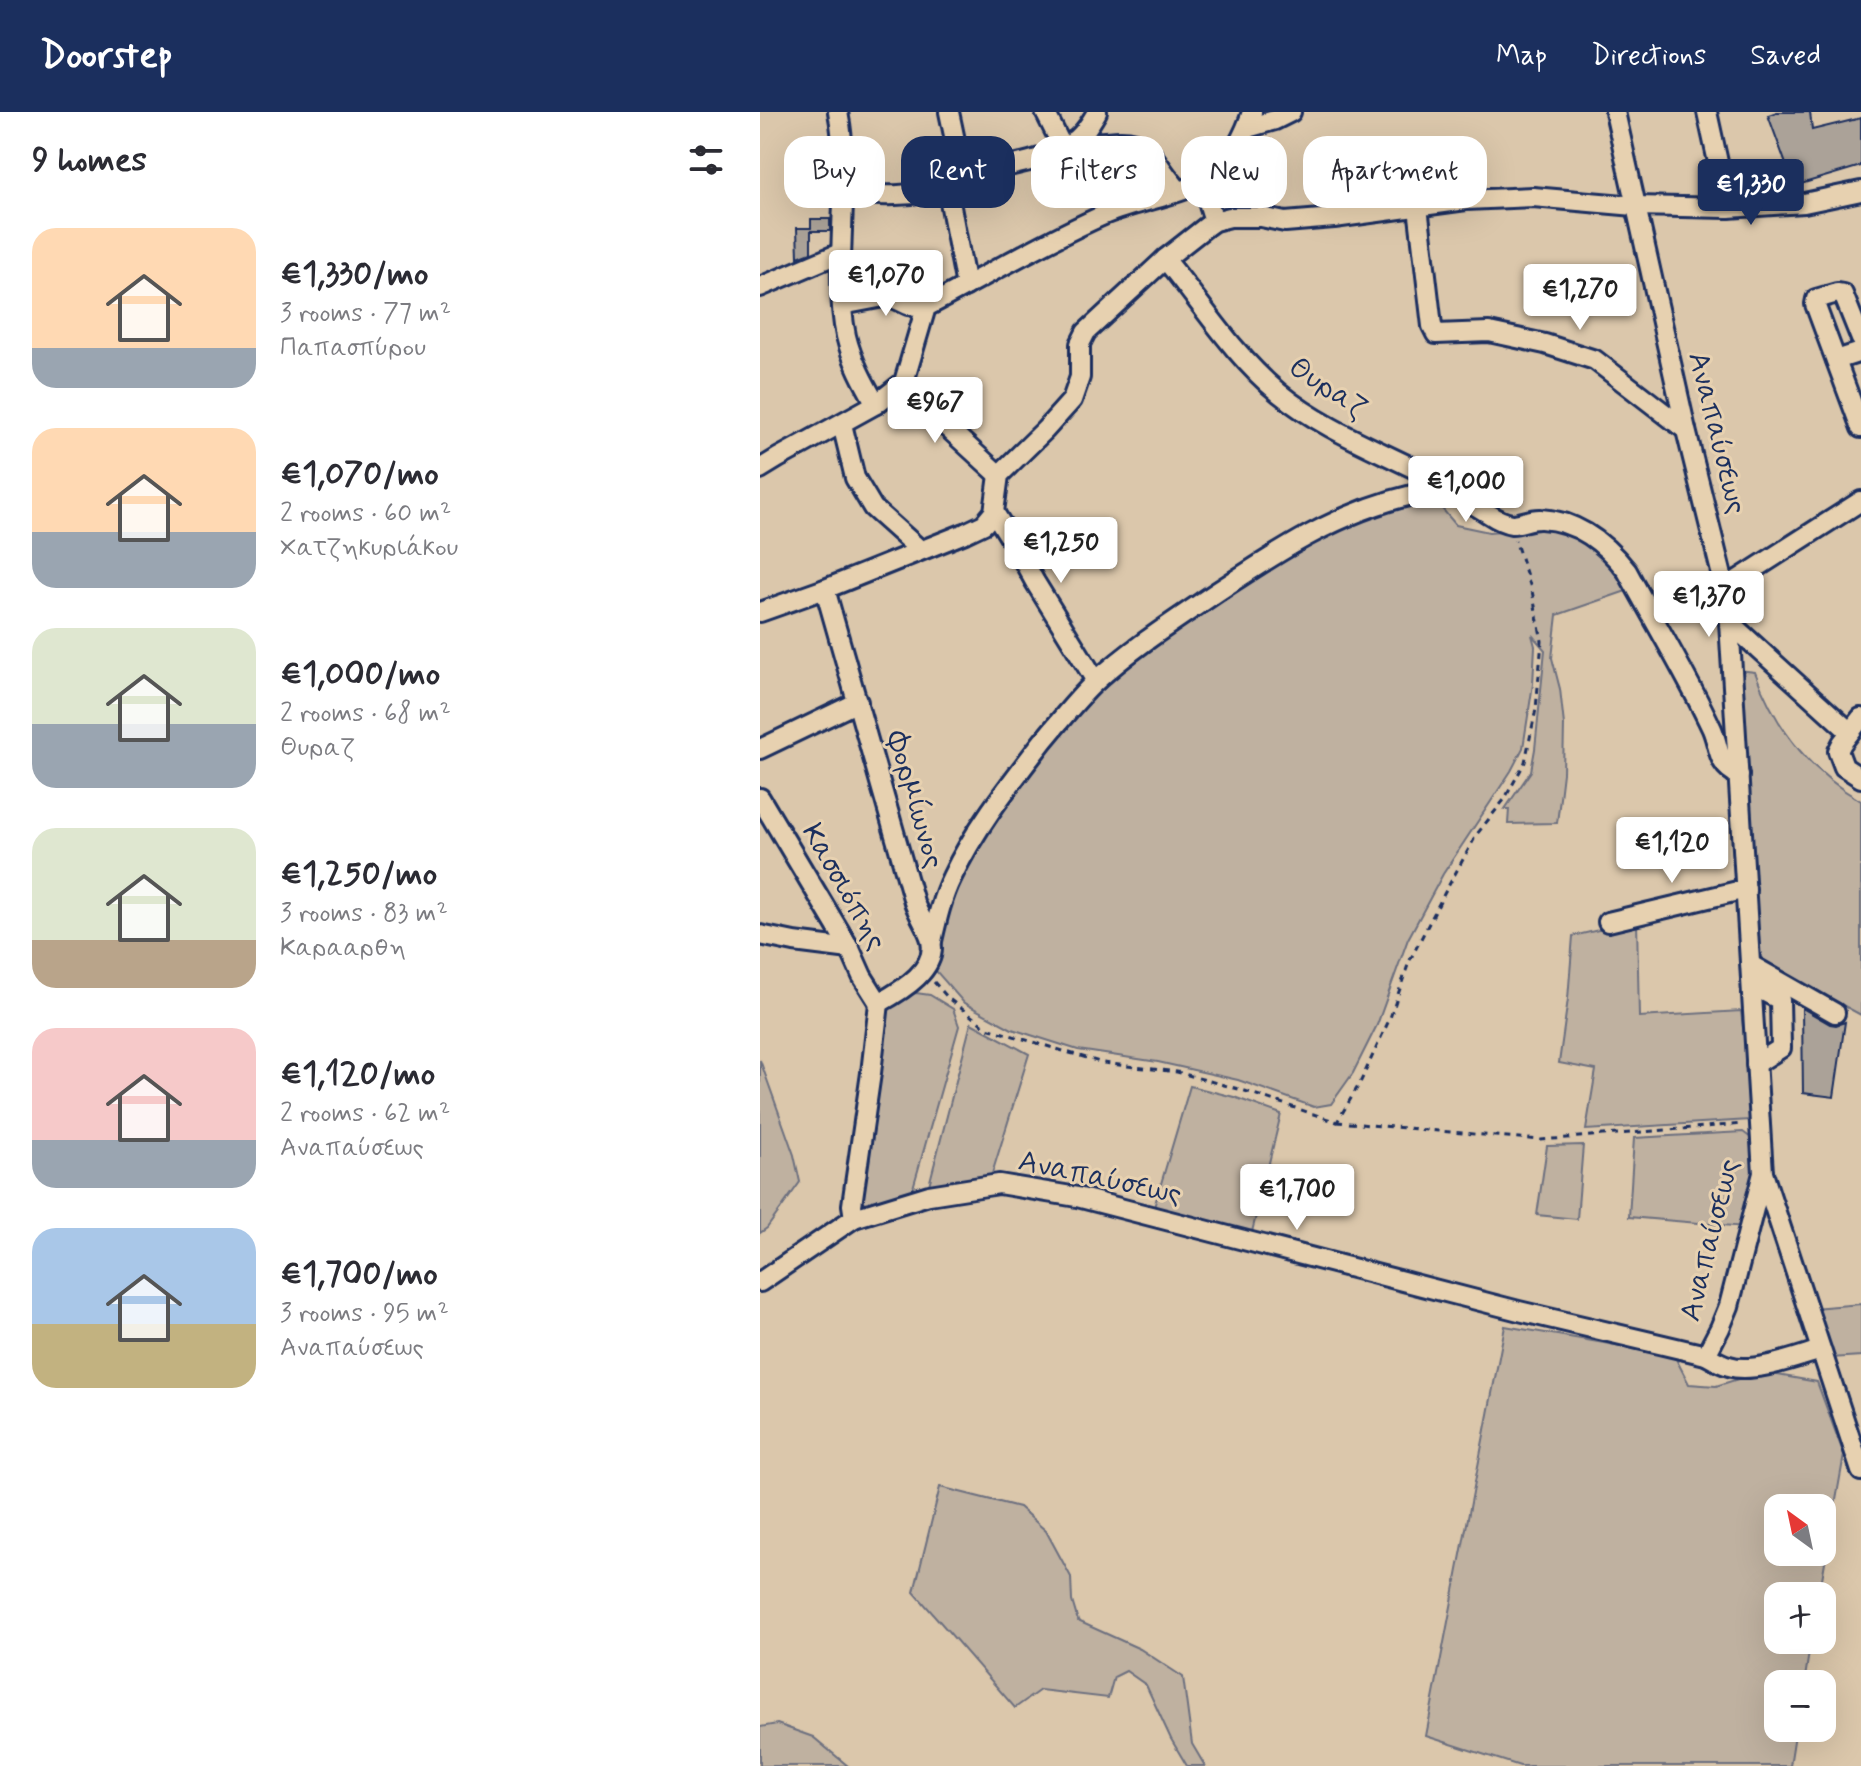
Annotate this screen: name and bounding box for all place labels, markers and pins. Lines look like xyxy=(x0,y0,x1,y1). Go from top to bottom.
pin: €1,330 xyxy=(1686,159,1816,227)
pin: €1,070 xyxy=(821,250,951,318)
pin: €1,270 xyxy=(1515,264,1645,332)
pin: €967 xyxy=(888,377,982,445)
pin: €1,000 xyxy=(1401,456,1531,524)
pin: €1,250 xyxy=(996,517,1126,585)
pin: €1,370 xyxy=(1644,571,1774,639)
pin: €1,120 xyxy=(1607,817,1737,885)
pin: €1,700 xyxy=(1232,1164,1362,1232)

